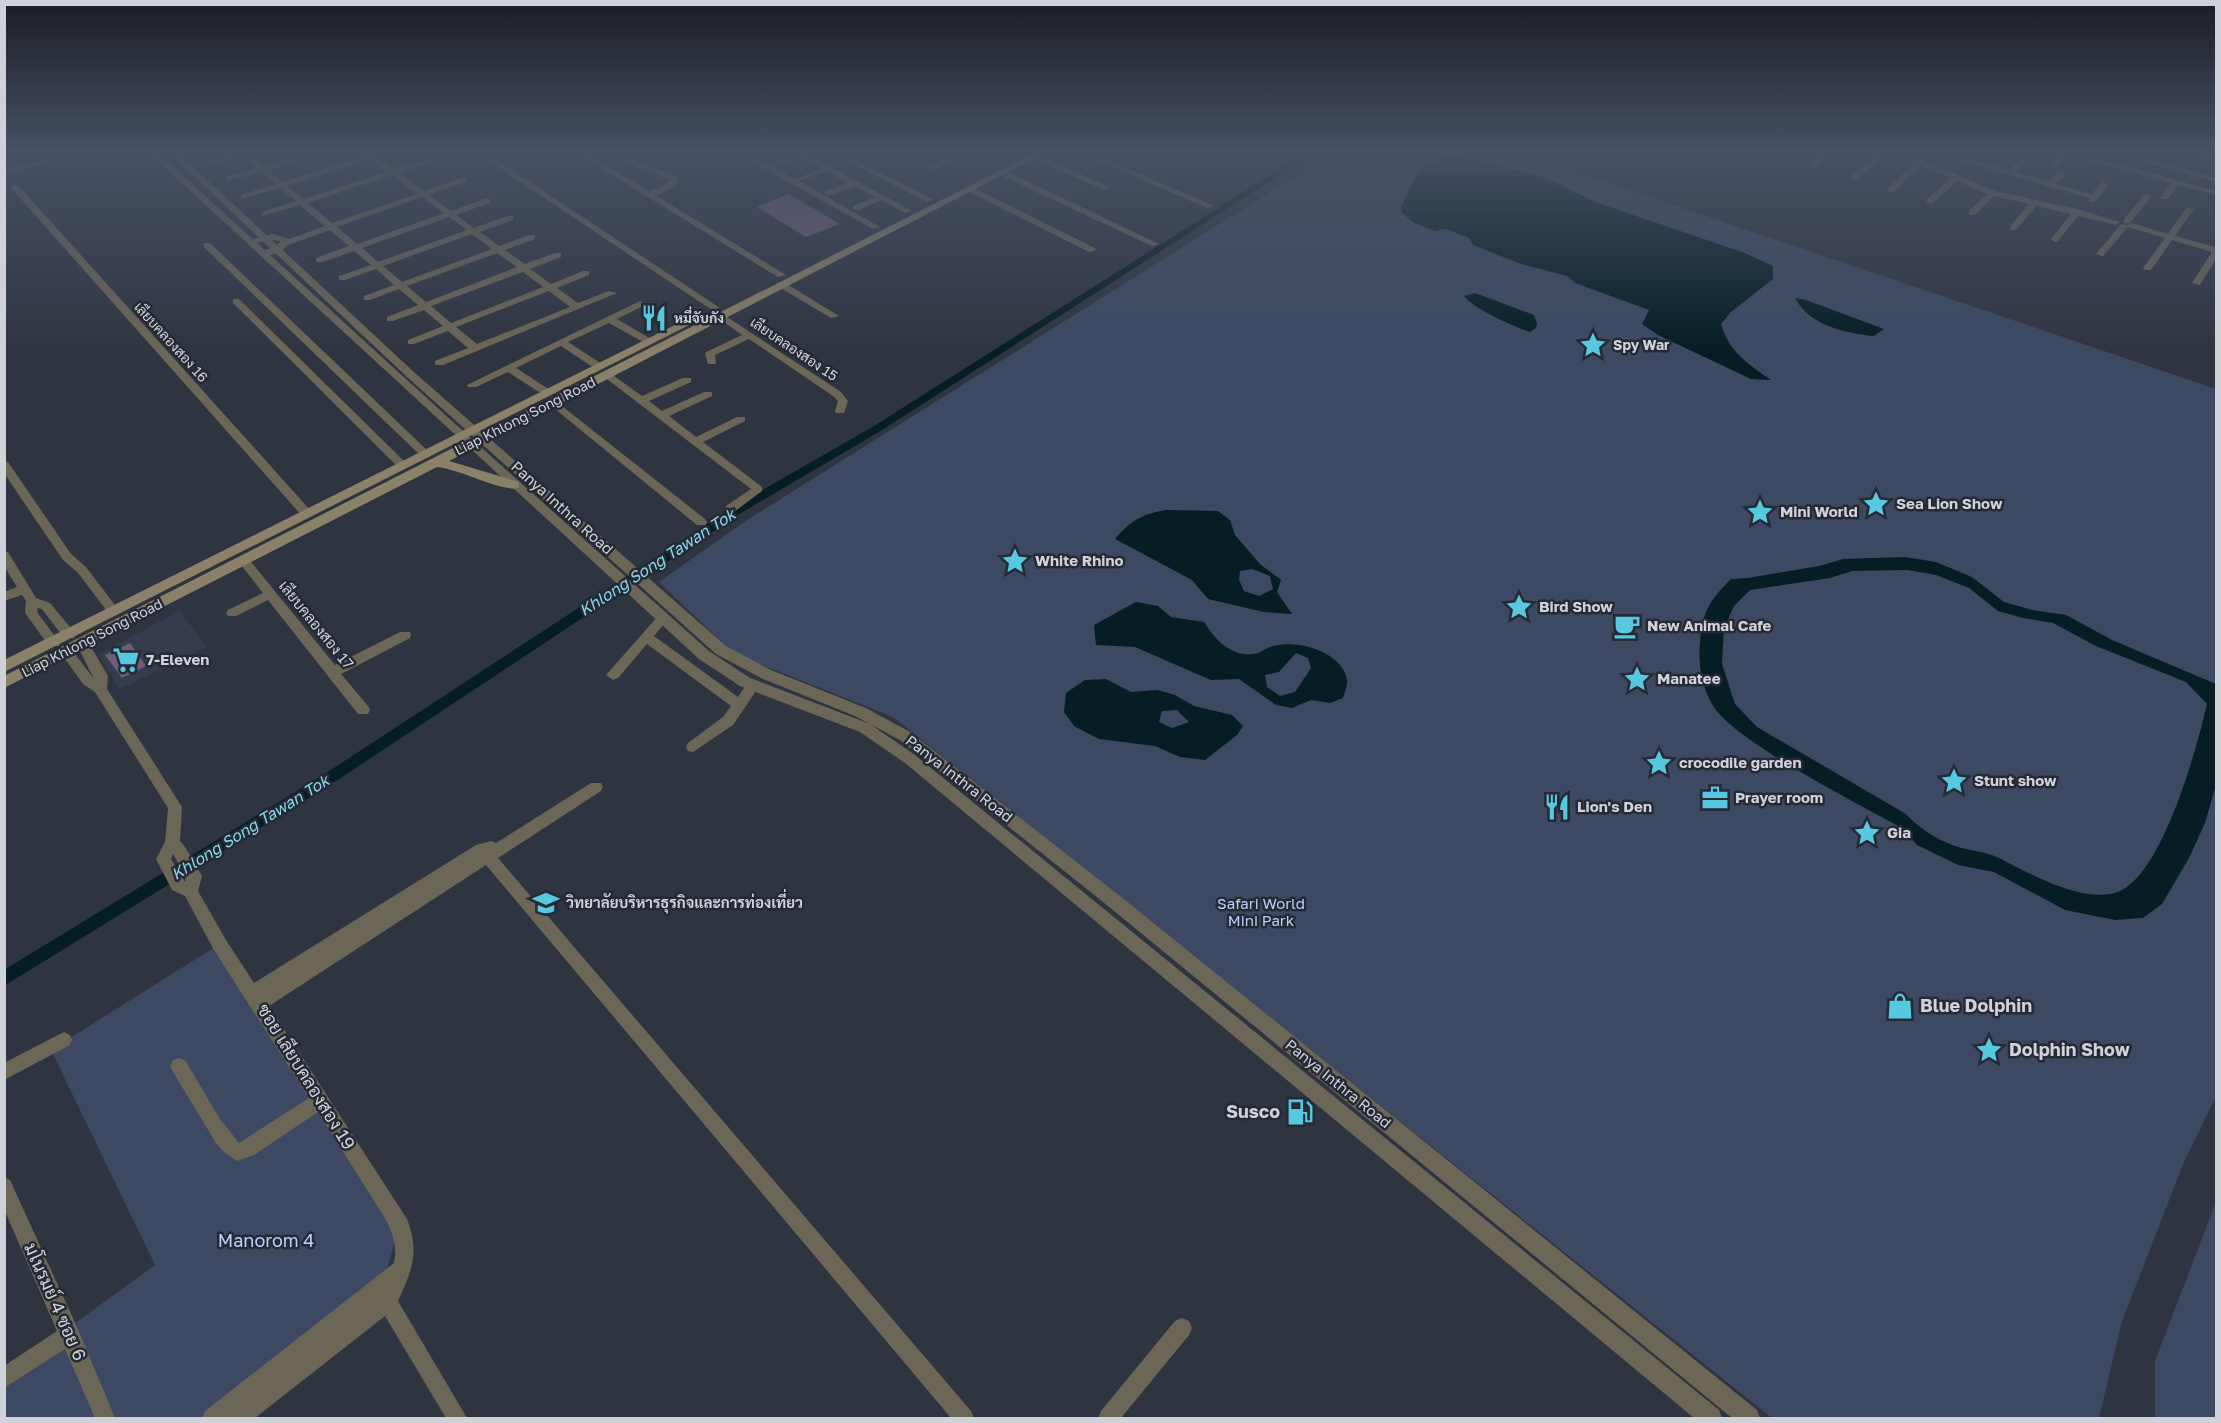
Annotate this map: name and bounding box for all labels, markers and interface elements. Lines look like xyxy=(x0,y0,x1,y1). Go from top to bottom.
street label: เลียบคลองสอง 16 xyxy=(131,298,212,385)
restaurant icon: หมี่จับกัง xyxy=(639,303,669,333)
place label: หมี่จับกัง xyxy=(674,306,724,326)
street label: เลียบคลองสอง 15 xyxy=(747,313,841,384)
place icon: Spy War xyxy=(1578,330,1608,360)
place label: Spy War xyxy=(1613,336,1670,353)
street label: Liap Khlong Song Road xyxy=(451,373,598,459)
street label: Panya Inthra Road xyxy=(508,457,617,558)
place icon: Sea Lion Show xyxy=(1861,489,1891,519)
place label: Sea Lion Show xyxy=(1896,494,2003,512)
place icon: Mini World xyxy=(1745,497,1775,527)
place label: Mini World xyxy=(1780,502,1858,520)
water label: Khlong Song Tawan Tok xyxy=(575,503,741,620)
place icon: White Rhino xyxy=(1000,546,1030,576)
place label: White Rhino xyxy=(1035,551,1123,569)
street label: เลียบคลองสอง 17 xyxy=(276,577,358,672)
place icon: Bird Show xyxy=(1504,592,1534,622)
street label: Liap Khlong Song Road xyxy=(18,595,165,681)
place label: Bird Show xyxy=(1539,597,1613,615)
cafe icon: New Animal Cafe xyxy=(1612,611,1642,641)
place label: New Animal Cafe xyxy=(1647,616,1772,634)
supermarket icon: 7-Eleven xyxy=(111,645,141,675)
place label: 7-Eleven xyxy=(146,650,209,668)
place icon: Manatee xyxy=(1622,664,1652,694)
place label: Manatee xyxy=(1657,669,1721,687)
street label: Panya Inthra Road xyxy=(902,731,1017,826)
place icon: crocodile garden xyxy=(1644,748,1674,778)
place label: crocodile garden xyxy=(1679,753,1801,771)
place icon: Stunt show xyxy=(1939,766,1969,796)
water label: Khlong Song Tawan Tok xyxy=(167,769,334,884)
place label: Stunt show xyxy=(1974,771,2057,789)
office icon: Prayer room xyxy=(1700,783,1730,813)
place label: Prayer room xyxy=(1735,788,1823,806)
restaurant icon: Lion's Den xyxy=(1542,792,1572,822)
place label: Lion's Den xyxy=(1577,797,1652,815)
place icon: Gia xyxy=(1852,818,1882,848)
place label: Gia xyxy=(1887,823,1911,841)
school or university icon: วิทยาลัยบริหารธุรกิจและการท่องเที่ยว xyxy=(531,888,561,918)
place label: วิทยาลัยบริหารธุรกิจและการท่องเที่ยว xyxy=(565,888,803,914)
park label: Safari World Mini Park xyxy=(1217,894,1305,929)
shop icon: Blue Dolphin xyxy=(1885,991,1915,1021)
place label: Blue Dolphin xyxy=(1920,994,2032,1016)
street label: ซอย เลียบคลองสอง 19 xyxy=(253,999,361,1153)
street label: Panya Inthra Road xyxy=(1282,1035,1395,1131)
place icon: Dolphin Show xyxy=(1974,1035,2004,1065)
place label: Dolphin Show xyxy=(2009,1038,2130,1060)
fuel station icon: Susco xyxy=(1285,1097,1315,1127)
place label: Susco xyxy=(1226,1100,1280,1122)
park label: Manorom 4 xyxy=(218,1229,314,1251)
street label: มโนรมย์ 4 ซอย 6 xyxy=(20,1239,93,1364)

